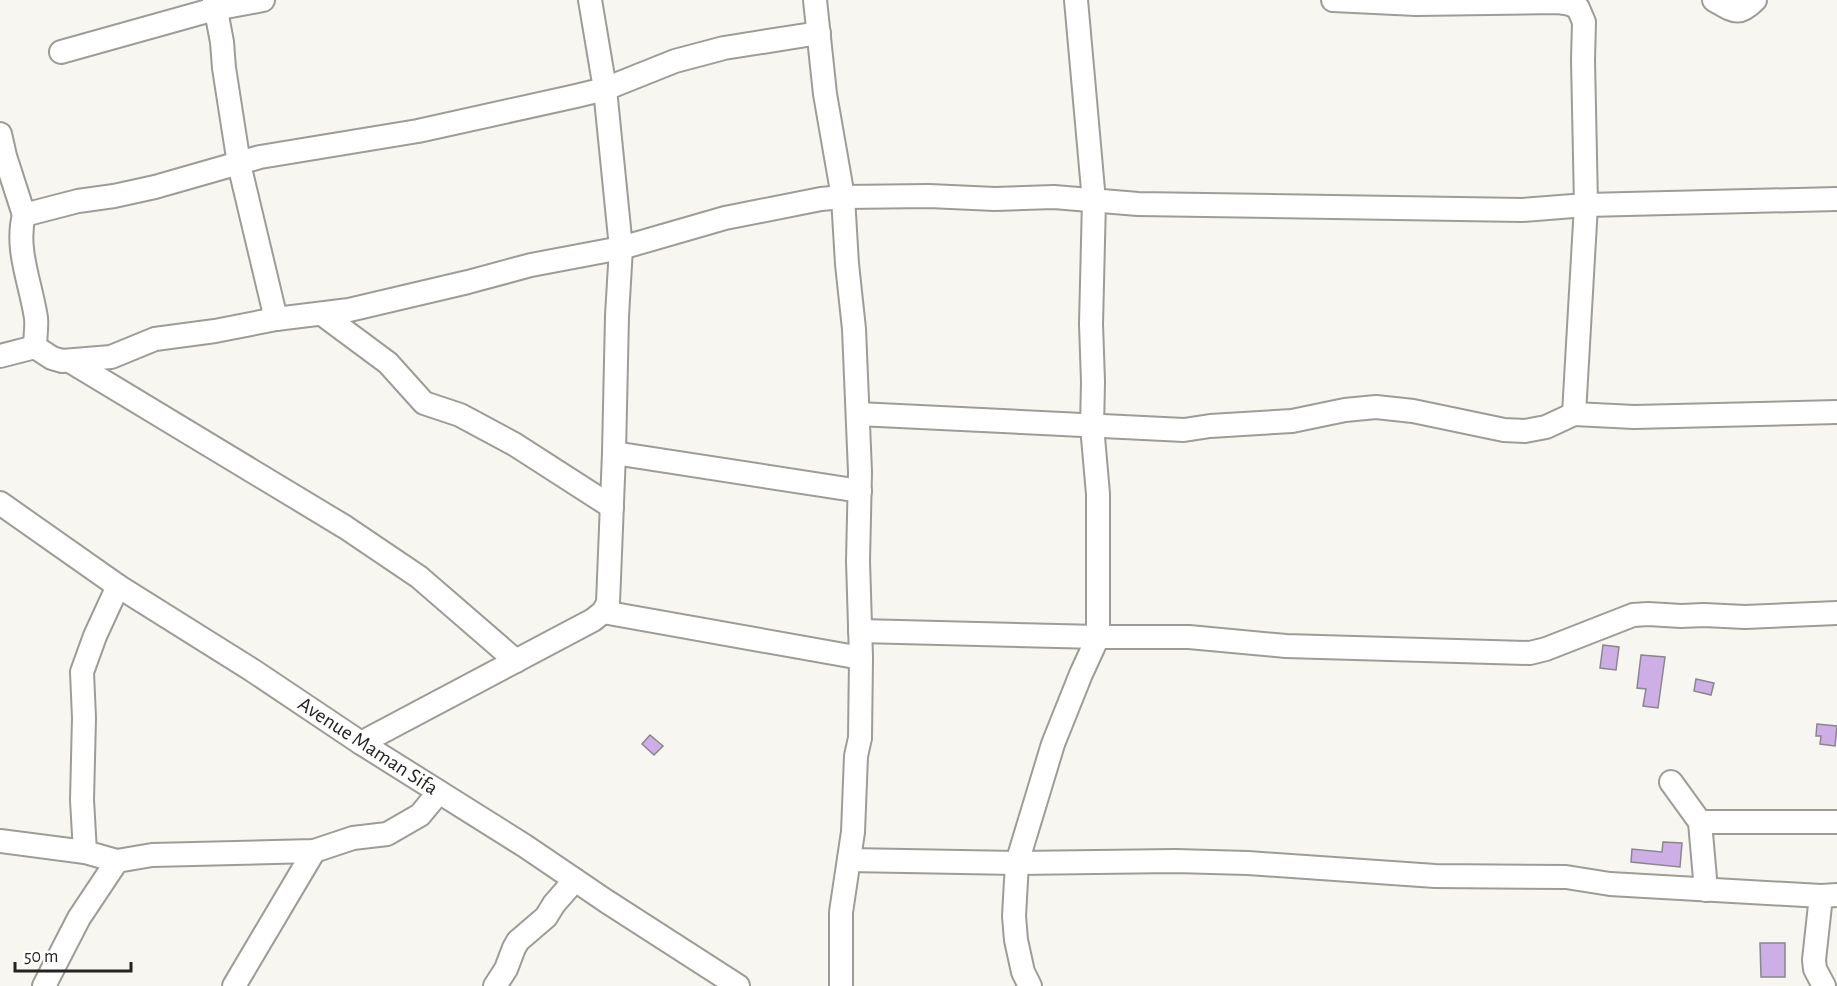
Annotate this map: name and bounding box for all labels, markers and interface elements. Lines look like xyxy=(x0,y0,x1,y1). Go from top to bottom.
street label: Avenue Maman Sifa xyxy=(294,693,442,799)
scale bar xyxy=(15,935,130,973)
text: 50 m xyxy=(24,948,58,966)

